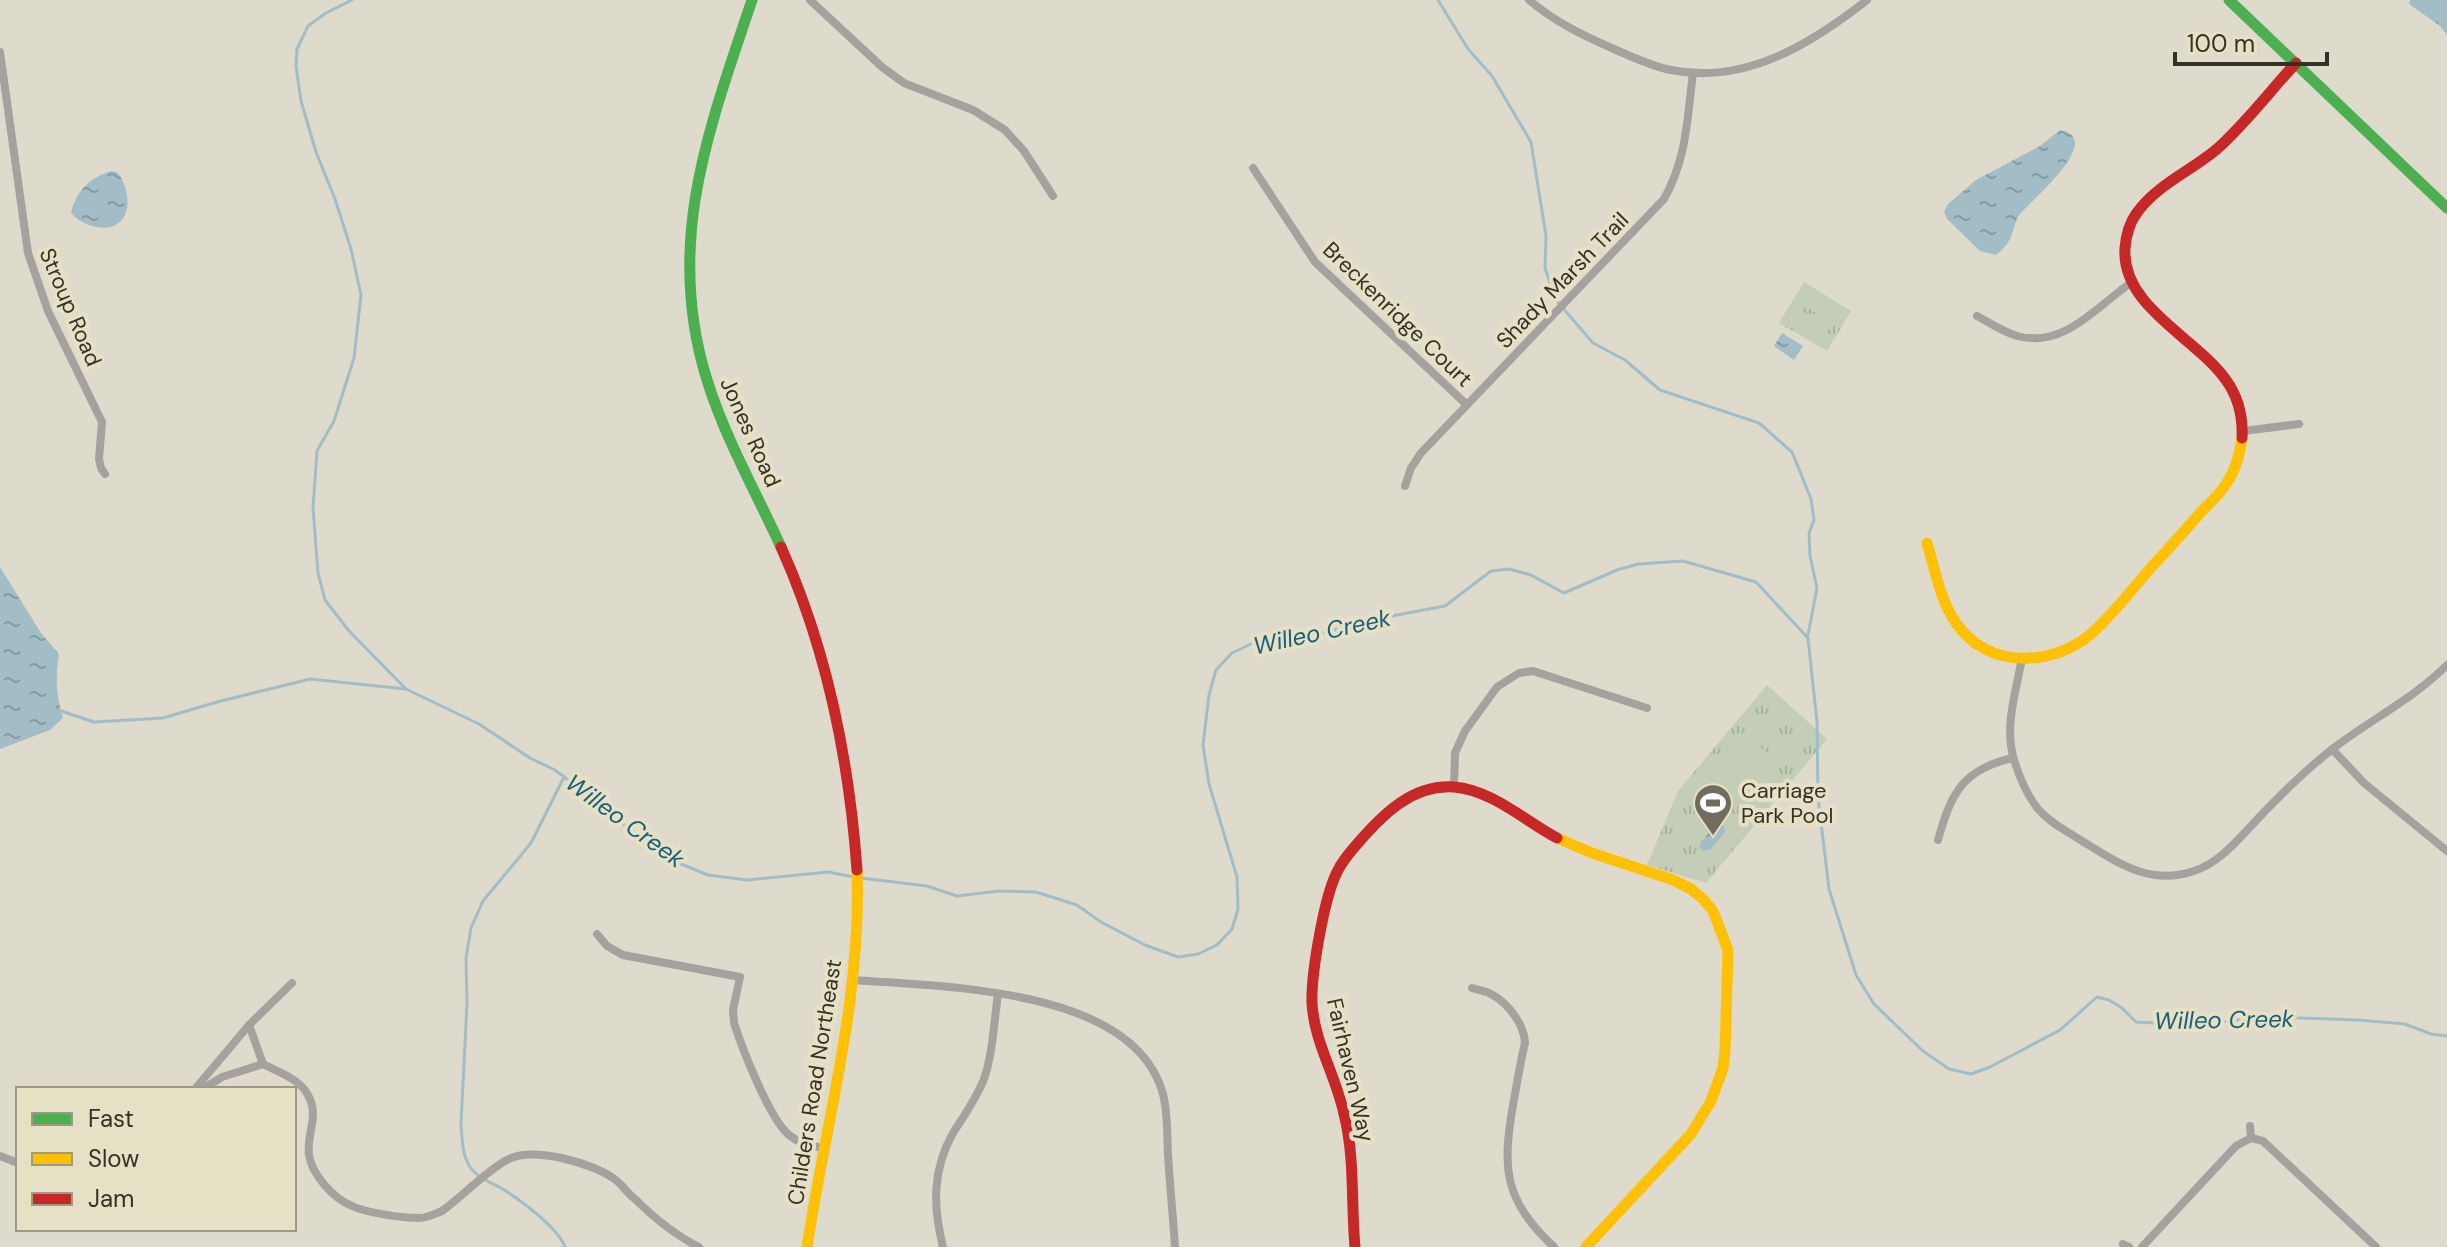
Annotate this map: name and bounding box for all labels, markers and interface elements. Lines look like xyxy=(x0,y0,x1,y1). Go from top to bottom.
scale bar xyxy=(2175,16,2327,66)
text: 100 m xyxy=(2187,28,2255,59)
street label: Shady Marsh Trail xyxy=(1490,206,1635,355)
street label: Breckenridge Court xyxy=(1317,235,1479,393)
street label: Stroup Road xyxy=(33,244,108,371)
street label: Jones Road xyxy=(713,373,788,492)
water label: Willeo Creek xyxy=(1250,602,1394,661)
water label: Willeo Creek xyxy=(560,767,692,875)
place label: Carriage Park Pool xyxy=(1741,776,1833,830)
sports icon: Carriage Park Pool xyxy=(1692,782,1734,837)
street label: Childers Road Northeast xyxy=(781,957,848,1207)
street label: Fairhaven Way xyxy=(1320,995,1381,1145)
water label: Willeo Creek xyxy=(2154,1003,2295,1036)
legend xyxy=(16,1087,296,1231)
text: Fast xyxy=(88,1103,134,1134)
text: Slow xyxy=(88,1143,139,1174)
text: Jam xyxy=(88,1183,134,1214)

